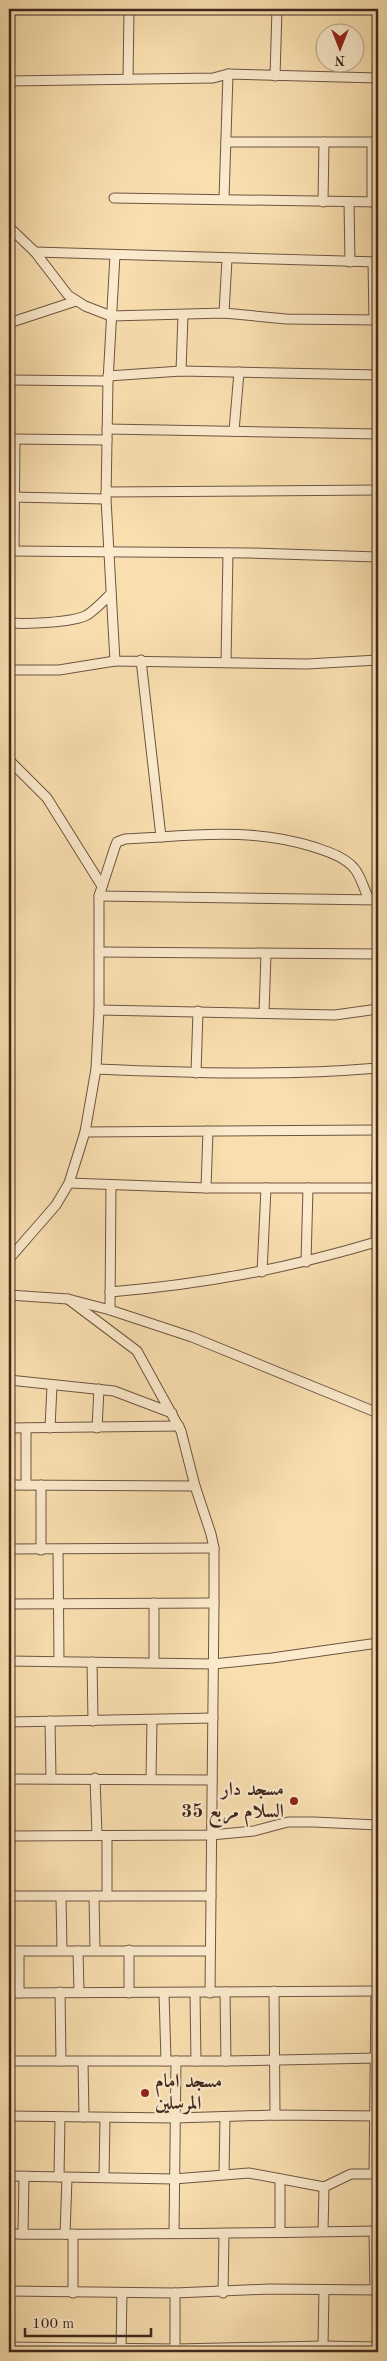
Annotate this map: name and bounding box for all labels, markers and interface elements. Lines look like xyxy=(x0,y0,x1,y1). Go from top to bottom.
north arrow xyxy=(314,22,364,72)
text: N xyxy=(334,53,345,67)
place label: مسجد دار السلام مربع 35 xyxy=(181,1781,284,1828)
marker: مسجد دار السلام مربع 35 xyxy=(288,1795,300,1807)
place label: مسجد امام المرسلين xyxy=(155,2072,222,2115)
marker: مسجد امام المرسلين xyxy=(139,2087,151,2099)
scale bar xyxy=(25,2306,151,2338)
text: 100 m xyxy=(32,2317,74,2332)

